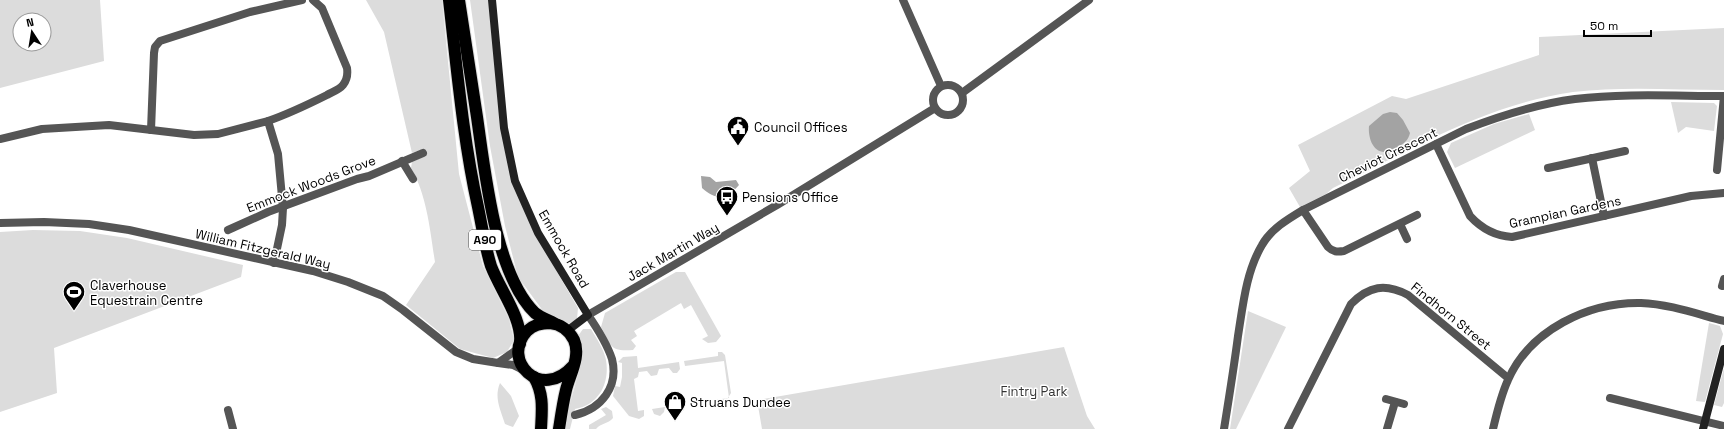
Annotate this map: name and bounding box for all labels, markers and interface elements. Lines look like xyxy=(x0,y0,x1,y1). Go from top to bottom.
north arrow xyxy=(12,12,52,52)
scale bar xyxy=(1584,12,1651,38)
text: N xyxy=(25,15,35,30)
text: 50 m xyxy=(1590,18,1618,34)
public building icon: Council Offices xyxy=(725,114,751,147)
place label: Council Offices xyxy=(754,119,848,136)
street label: Cheviot Crescent xyxy=(1336,124,1440,186)
street label: Emmock Woods Grove xyxy=(244,152,378,216)
bus stop icon: Pensions Office xyxy=(714,184,740,217)
place label: Pensions Office xyxy=(742,189,838,206)
street label: Grampian Gardens xyxy=(1508,192,1623,232)
street label: Emmock Road xyxy=(535,207,593,291)
street label: Jack Martin Way xyxy=(624,219,722,285)
street label: William Fitzgerald Way xyxy=(194,225,332,273)
road number: A90 xyxy=(469,230,501,250)
place label: Claverhouse Equestrain Centre xyxy=(90,277,203,309)
street label: Findhorn Street xyxy=(1407,278,1495,354)
sports icon: Claverhouse Equestrain Centre xyxy=(61,279,87,312)
park label: Fintry Park xyxy=(1000,383,1068,400)
shop icon: Struans Dundee xyxy=(662,389,688,422)
place label: Struans Dundee xyxy=(690,394,791,411)

